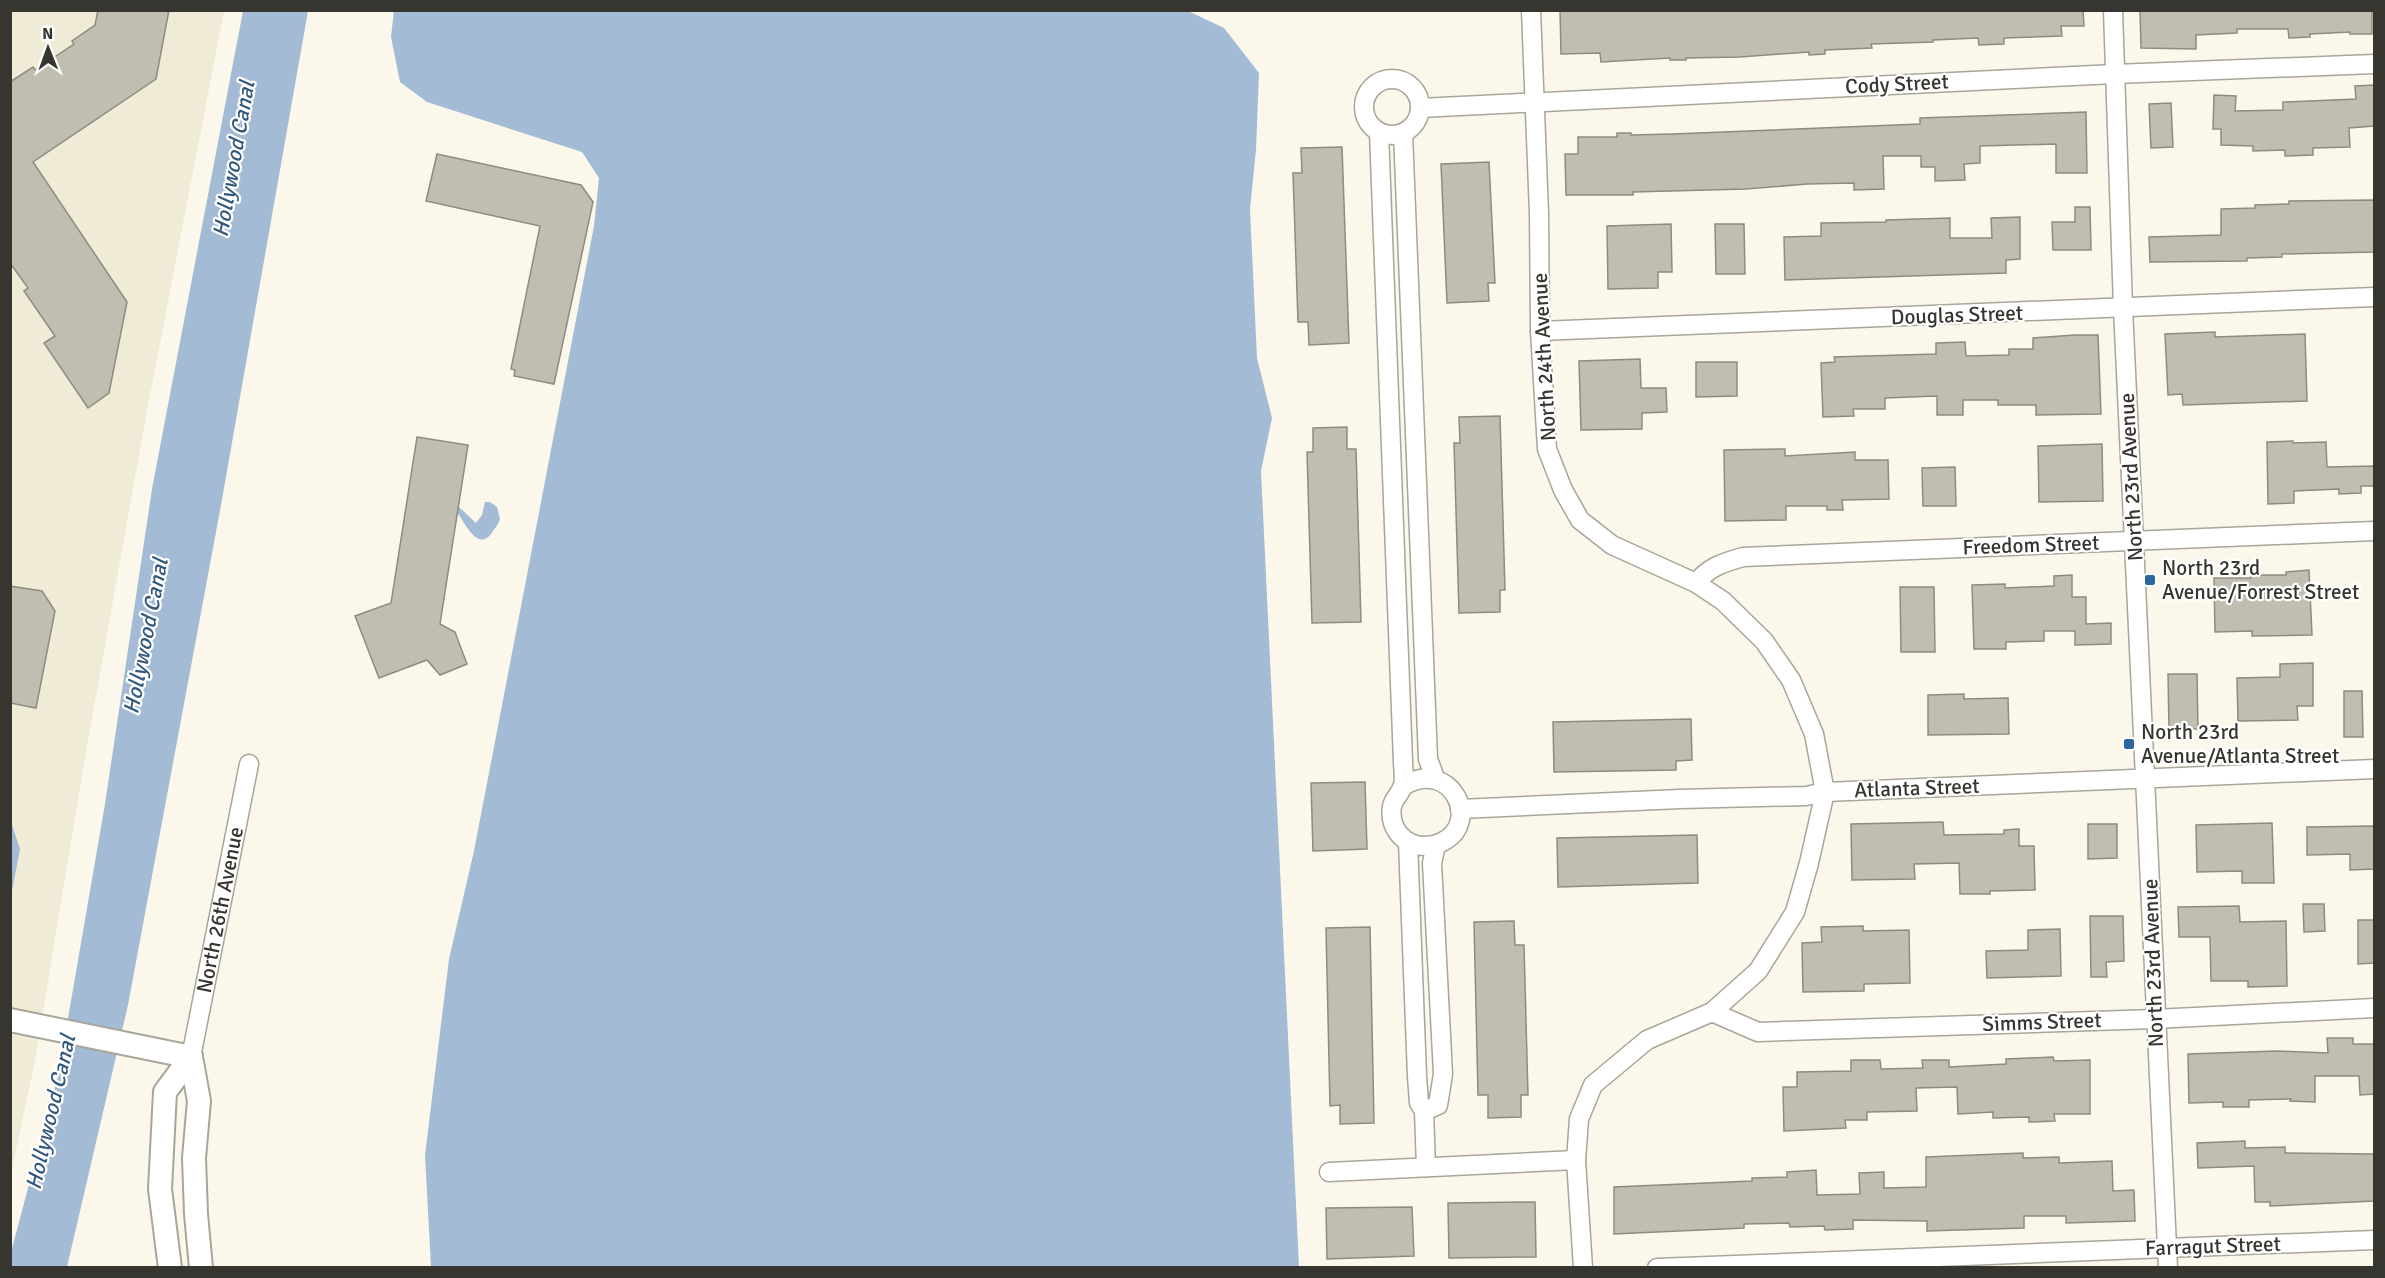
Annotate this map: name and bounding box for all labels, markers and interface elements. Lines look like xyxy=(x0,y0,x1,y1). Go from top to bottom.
north arrow xyxy=(18,18,78,78)
text: N xyxy=(42,24,53,44)
street label: Cody Street xyxy=(1845,68,1949,100)
water label: Hollywood Canal xyxy=(206,77,261,239)
street label: North 24th Avenue xyxy=(1527,272,1561,442)
street label: Douglas Street xyxy=(1890,300,2024,330)
street label: North 23rd Avenue xyxy=(2114,392,2148,562)
street label: Freedom Street xyxy=(1962,530,2100,560)
water label: Hollywood Canal xyxy=(117,555,174,716)
place label: North 23rd Avenue/Forrest Street xyxy=(2162,555,2359,605)
marker: North 23rd Avenue/Forrest Street xyxy=(2143,573,2157,587)
place label: North 23rd Avenue/Atlanta Street xyxy=(2141,719,2339,769)
marker: North 23rd Avenue/Atlanta Street xyxy=(2122,737,2136,751)
street label: Atlanta Street xyxy=(1854,773,1980,803)
street label: North 26th Avenue xyxy=(191,825,249,995)
street label: North 23rd Avenue xyxy=(2137,878,2169,1048)
street label: Simms Street xyxy=(1982,1007,2102,1037)
water label: Hollywood Canal xyxy=(20,1031,82,1192)
street label: Farragut Street xyxy=(2145,1231,2281,1261)

